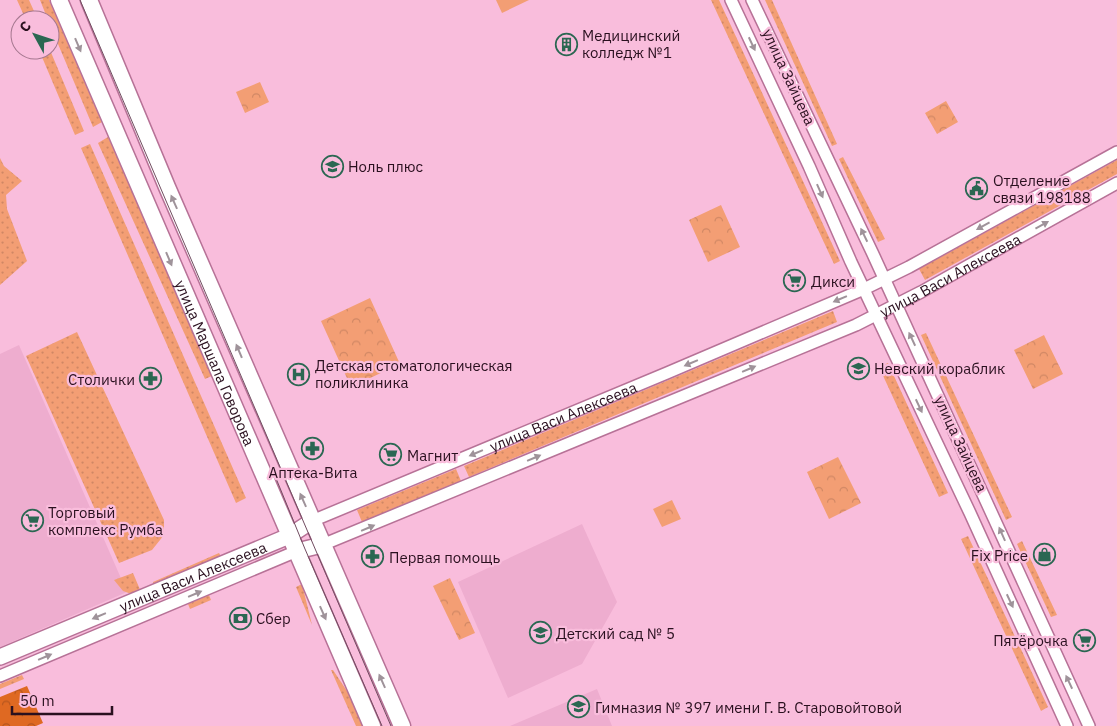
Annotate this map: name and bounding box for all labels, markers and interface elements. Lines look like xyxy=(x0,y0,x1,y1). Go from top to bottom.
north arrow xyxy=(10,10,60,60)
text: С xyxy=(15,17,35,36)
place label: Медицинский колледж №1 xyxy=(582,26,680,62)
street label: улица Зайцева xyxy=(758,26,820,128)
building icon: Медицинский колледж №1 xyxy=(554,32,578,56)
one-way arrow xyxy=(748,37,756,51)
one-way arrow xyxy=(74,38,82,53)
school or university icon: Ноль плюс xyxy=(320,154,344,178)
place label: Ноль плюс xyxy=(348,157,424,176)
place label: Отделение связи 198188 xyxy=(993,171,1091,207)
public building icon: Отделение связи 198188 xyxy=(965,177,989,201)
one-way arrow xyxy=(816,184,824,198)
one-way arrow xyxy=(170,195,178,209)
one-way arrow xyxy=(1036,220,1049,229)
one-way arrow xyxy=(975,222,990,230)
one-way arrow xyxy=(860,228,868,242)
street label: улица Васи Алексеева xyxy=(876,229,1024,321)
one-way arrow xyxy=(166,252,174,266)
supermarket icon: Дикси xyxy=(783,269,807,293)
place label: Дикси xyxy=(811,272,855,291)
street label: улица Маршала Говорова xyxy=(171,277,260,449)
one-way arrow xyxy=(833,296,847,304)
one-way arrow xyxy=(907,331,916,346)
one-way arrow xyxy=(235,344,243,358)
place label: Детская стоматологическая поликлиника xyxy=(315,356,512,392)
school or university icon: Невский кораблик xyxy=(846,356,870,380)
place label: Невский кораблик xyxy=(874,359,1005,378)
one-way arrow xyxy=(684,360,698,368)
hospital icon: Детская стоматологическая поликлиника xyxy=(287,362,311,386)
one-way arrow xyxy=(742,365,757,373)
pharmacy icon: Столички xyxy=(139,367,163,391)
place label: Столички xyxy=(68,370,135,389)
street label: улица Васи Алексеева xyxy=(487,377,640,455)
street label: улица Зайцева xyxy=(930,393,992,495)
one-way arrow xyxy=(916,399,924,413)
pharmacy icon: Аптека-Вита xyxy=(301,437,325,461)
supermarket icon: Магнит xyxy=(379,443,403,467)
place label: Магнит xyxy=(407,446,458,465)
one-way arrow xyxy=(469,449,483,457)
one-way arrow xyxy=(527,454,541,462)
place label: Аптека-Вита xyxy=(269,463,357,482)
one-way arrow xyxy=(298,493,306,507)
place label: Торговый комплекс Румба xyxy=(48,503,163,539)
supermarket icon: Торговый комплекс Румба xyxy=(20,509,44,533)
one-way arrow xyxy=(361,523,375,531)
one-way arrow xyxy=(998,527,1006,541)
street label: улица Васи Алексеева xyxy=(116,537,269,616)
shop icon: Fix Price xyxy=(1032,543,1056,567)
pharmacy icon: Первая помощь xyxy=(361,545,385,569)
place label: Fix Price xyxy=(971,546,1028,565)
place label: Первая помощь xyxy=(389,548,500,567)
one-way arrow xyxy=(188,590,203,598)
one-way arrow xyxy=(1007,594,1015,608)
bank icon: Сбер xyxy=(228,606,252,630)
one-way arrow xyxy=(320,606,328,620)
place label: Сбер xyxy=(256,609,291,628)
one-way arrow xyxy=(92,612,106,620)
school or university icon: Детский сад № 5 xyxy=(528,621,552,645)
place label: Детский сад № 5 xyxy=(556,624,675,643)
supermarket icon: Пятёрочка xyxy=(1072,628,1096,652)
place label: Пятёрочка xyxy=(993,631,1068,650)
one-way arrow xyxy=(38,652,52,660)
one-way arrow xyxy=(378,674,386,688)
one-way arrow xyxy=(1065,675,1073,689)
scale bar xyxy=(12,684,112,716)
text: 50 m xyxy=(20,691,55,710)
school or university icon: Гимназия № 397 имени Г. В. Старовойтовой xyxy=(567,695,591,719)
place label: Гимназия № 397 имени Г. В. Старовойтовой xyxy=(595,698,902,717)

